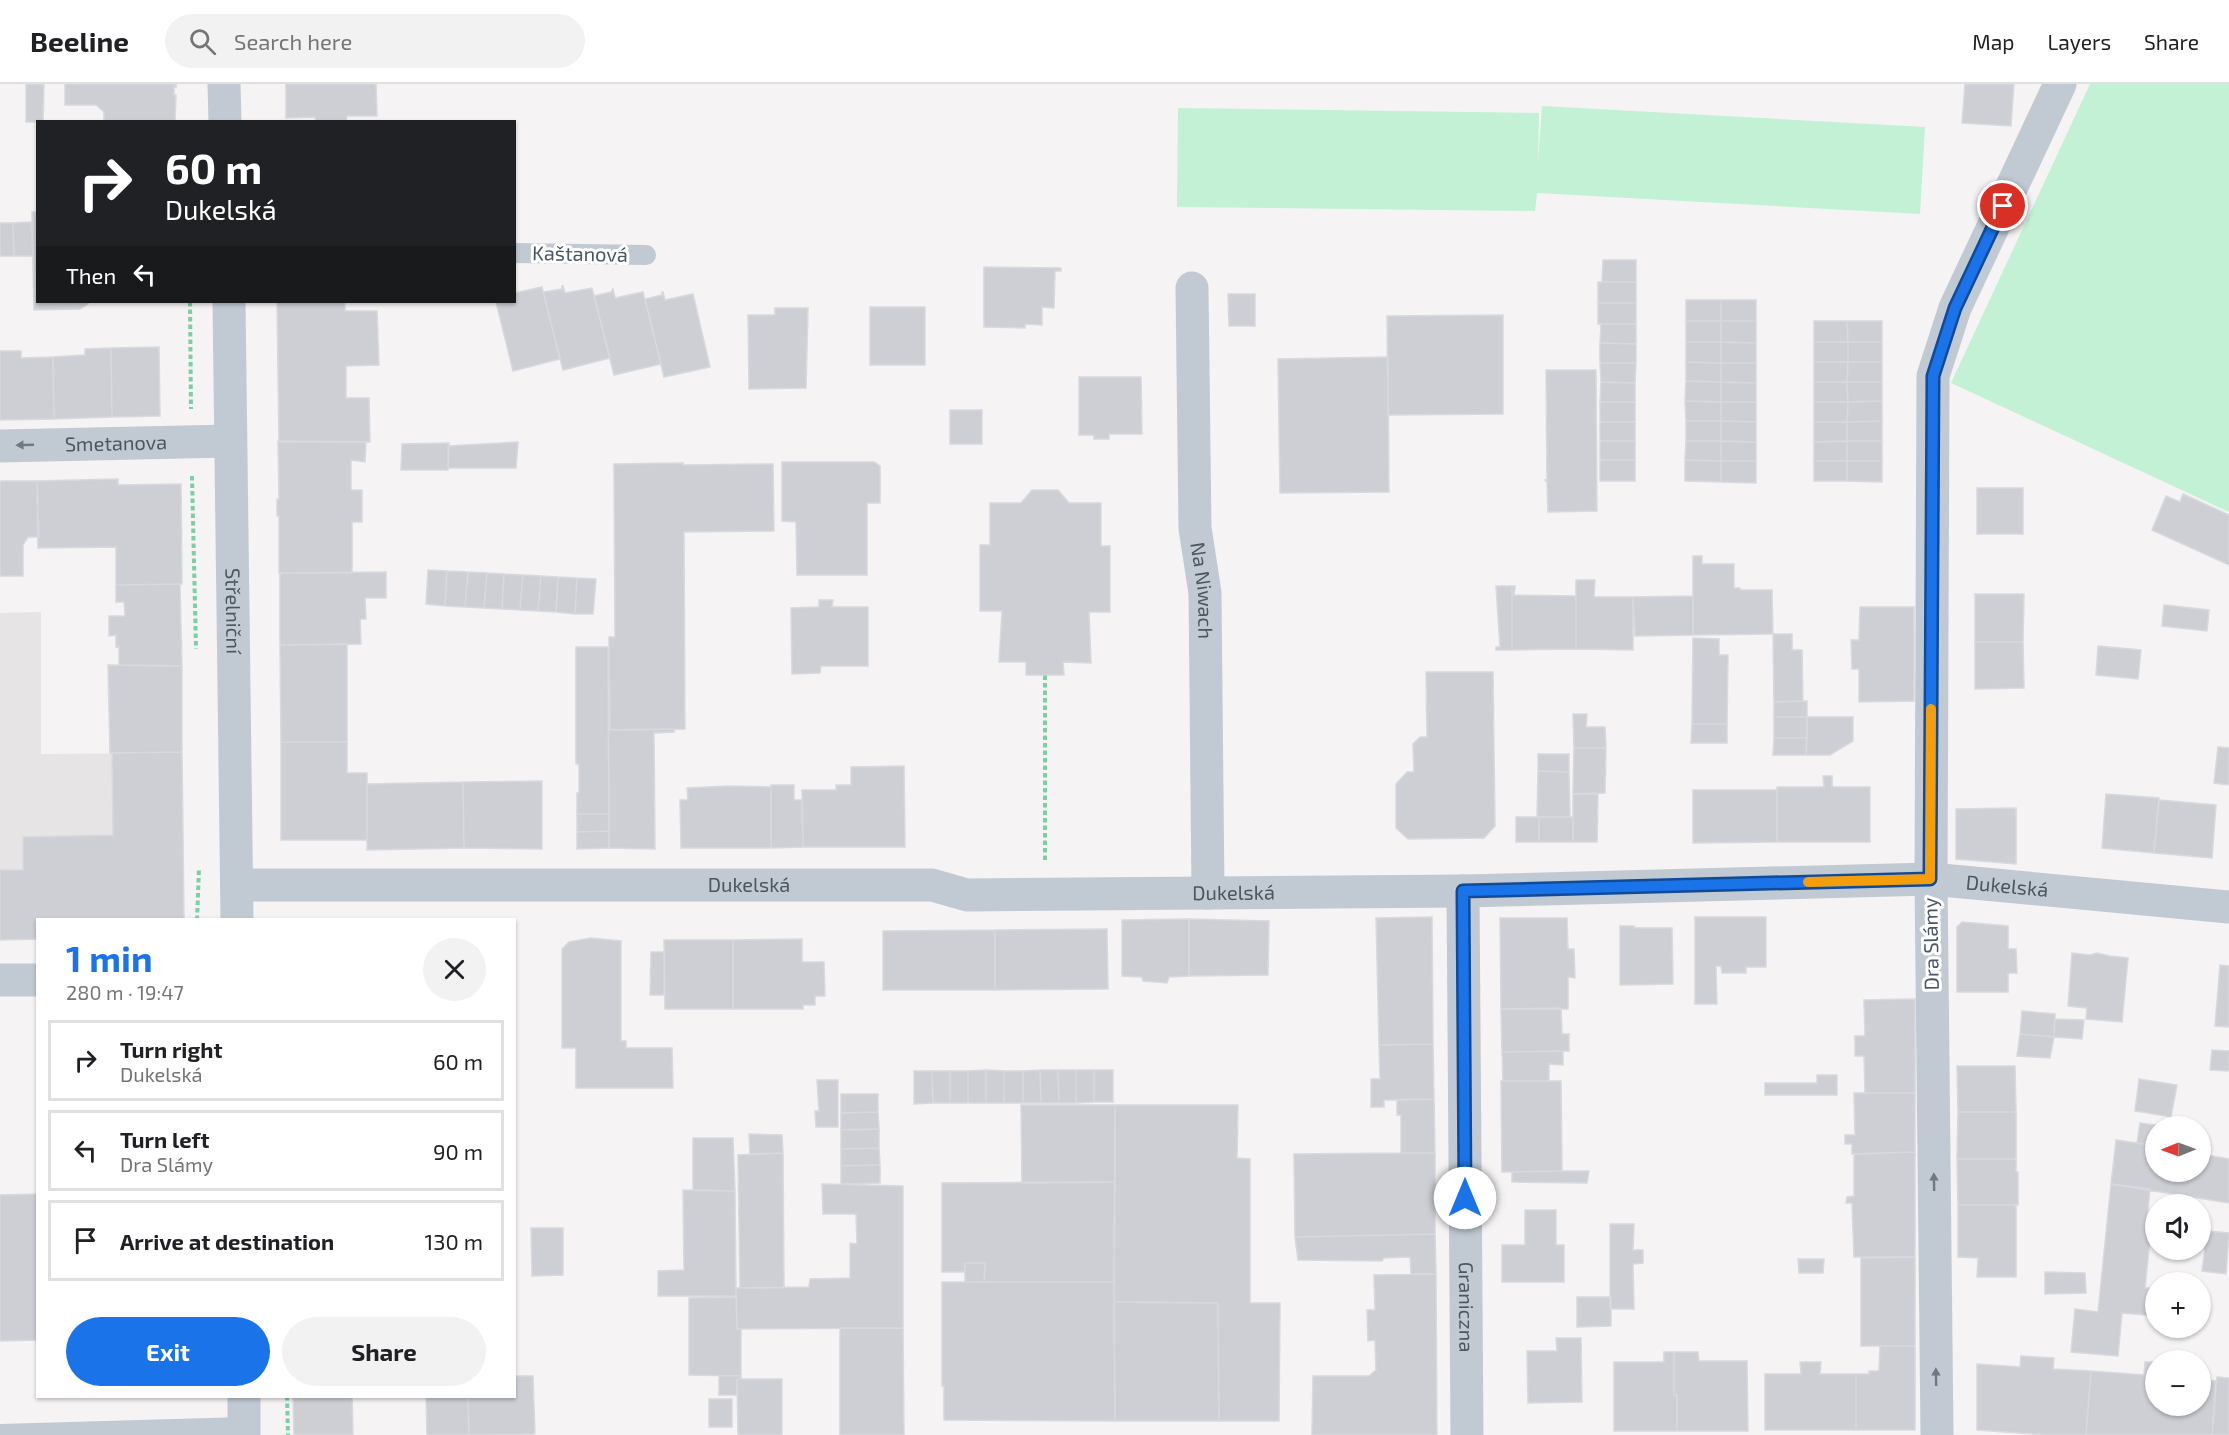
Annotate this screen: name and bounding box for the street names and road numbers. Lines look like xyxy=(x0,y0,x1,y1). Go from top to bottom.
street label: Kaštanová xyxy=(532,240,628,266)
street label: Smetanova xyxy=(64,429,167,456)
street label: Na Niwach xyxy=(1186,540,1218,639)
street label: Střelniční xyxy=(221,568,247,655)
street label: Dukelská xyxy=(1965,869,2049,901)
street label: Dukelská xyxy=(708,872,790,896)
street label: Dukelská xyxy=(1192,880,1275,904)
street label: Dra Slámy xyxy=(1917,897,1943,991)
street label: Graniczna xyxy=(1455,1262,1479,1352)

